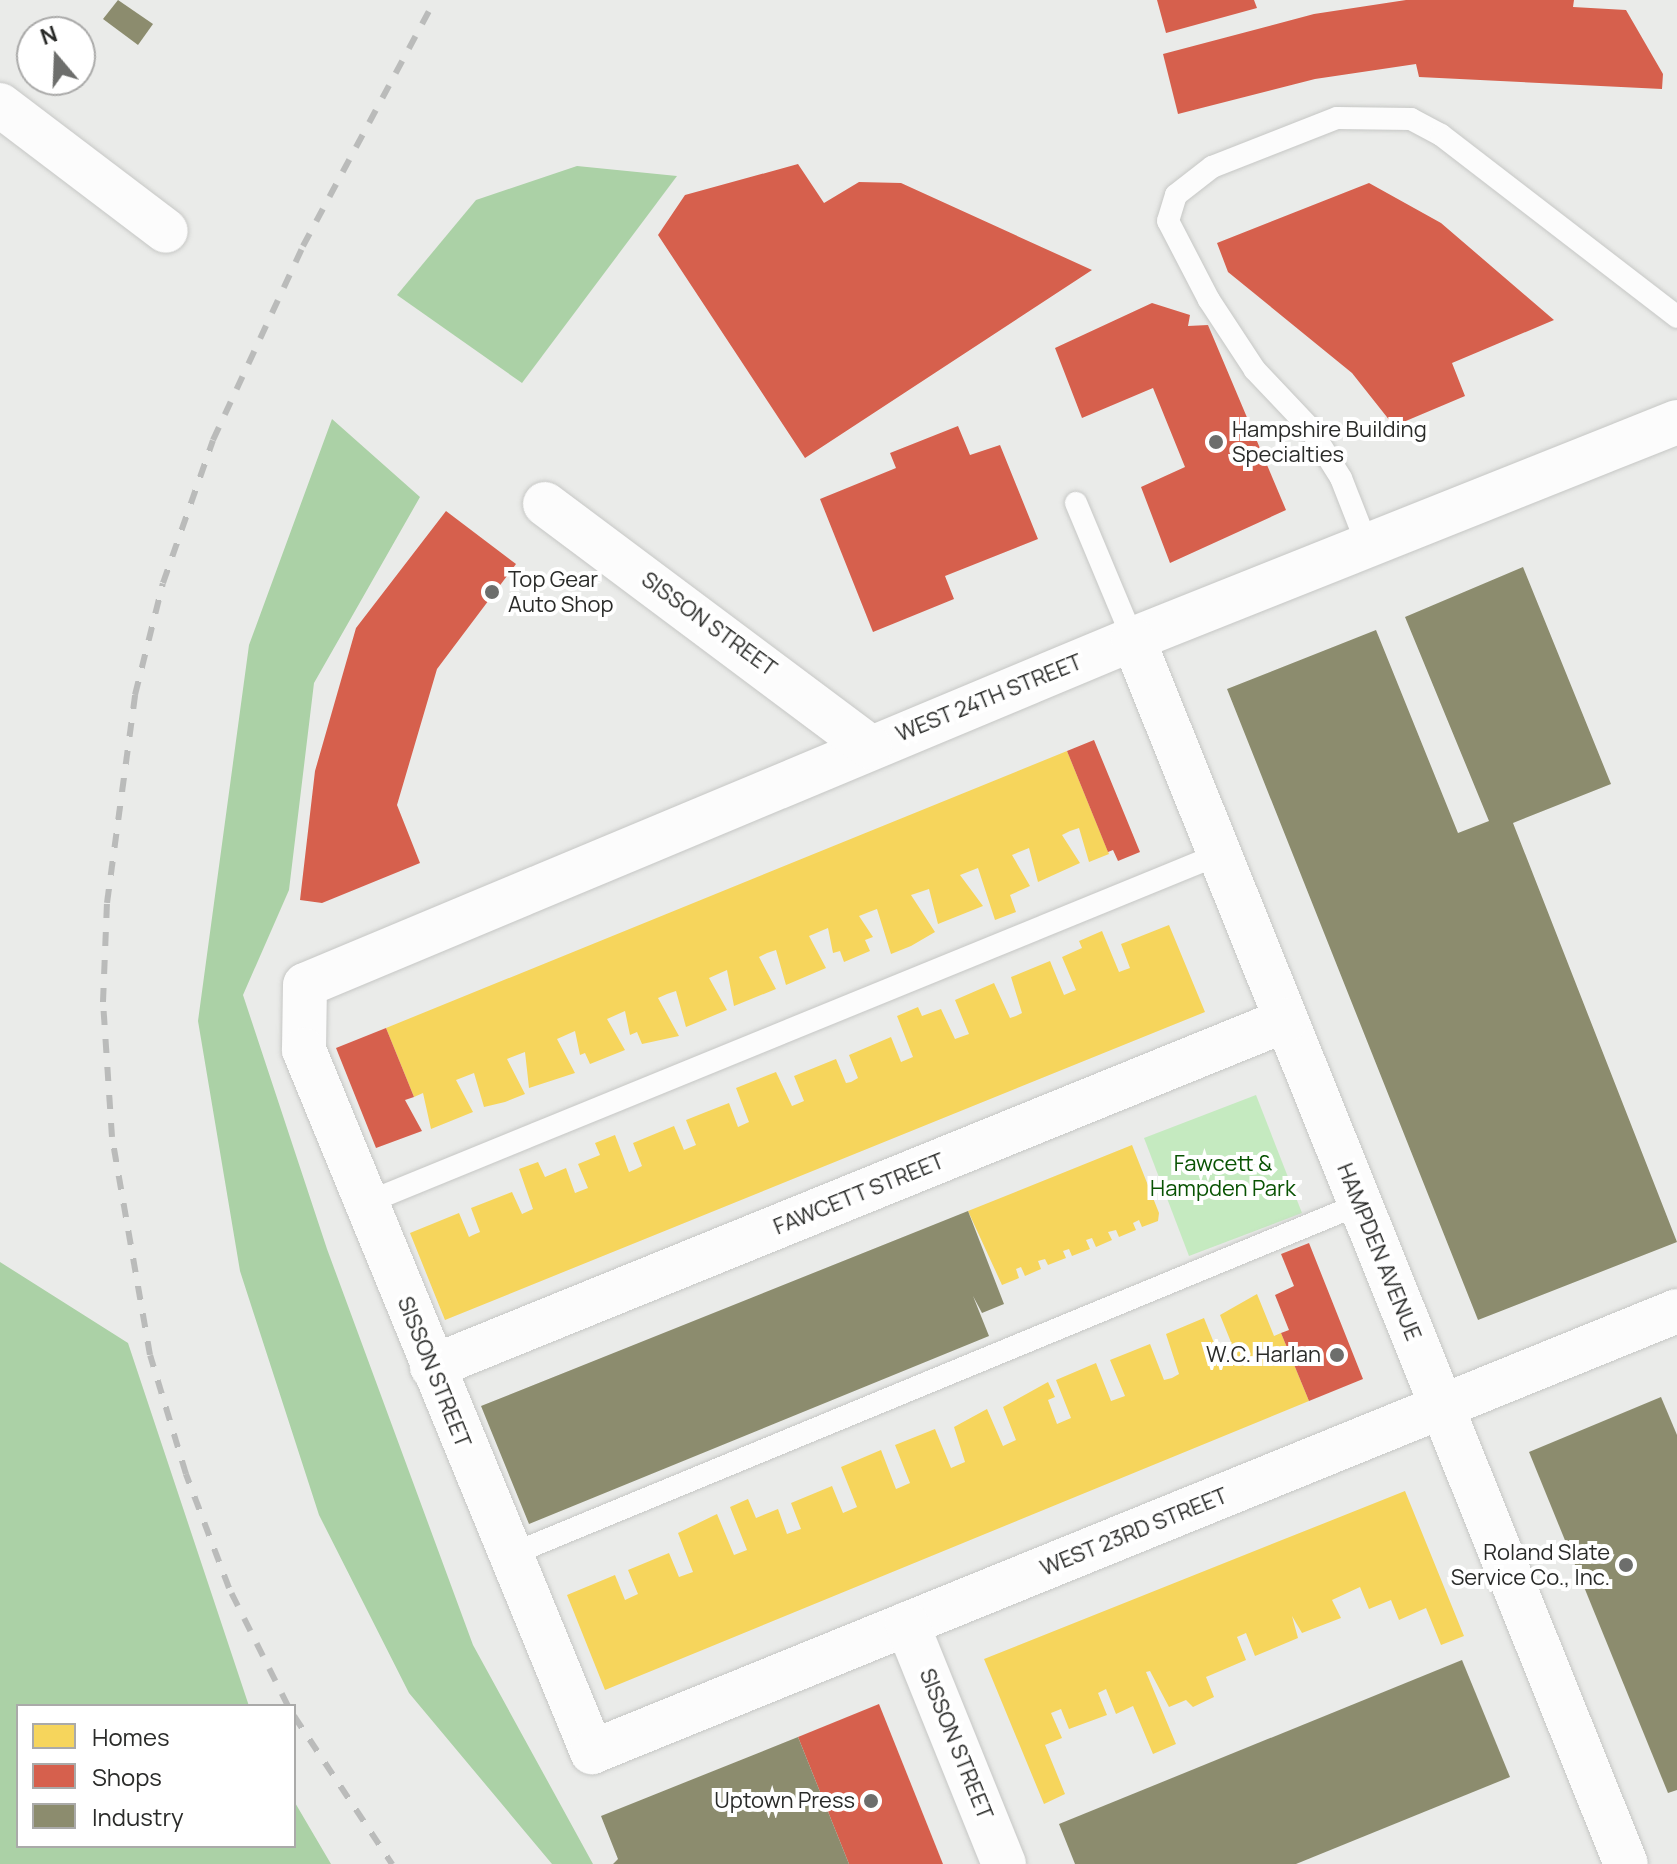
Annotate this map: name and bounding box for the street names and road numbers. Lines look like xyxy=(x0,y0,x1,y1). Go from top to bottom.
street label: SISSON STREET xyxy=(636,566,782,682)
street label: WEST 24TH STREET xyxy=(892,649,1086,747)
street label: FAWCETT STREET xyxy=(769,1148,949,1240)
street label: HAMPDEN AVENUE xyxy=(1331,1160,1427,1344)
street label: SISSON STREET xyxy=(392,1293,476,1451)
street label: WEST 23RD STREET xyxy=(1036,1482,1232,1582)
street label: SISSON STREET xyxy=(914,1665,998,1823)

